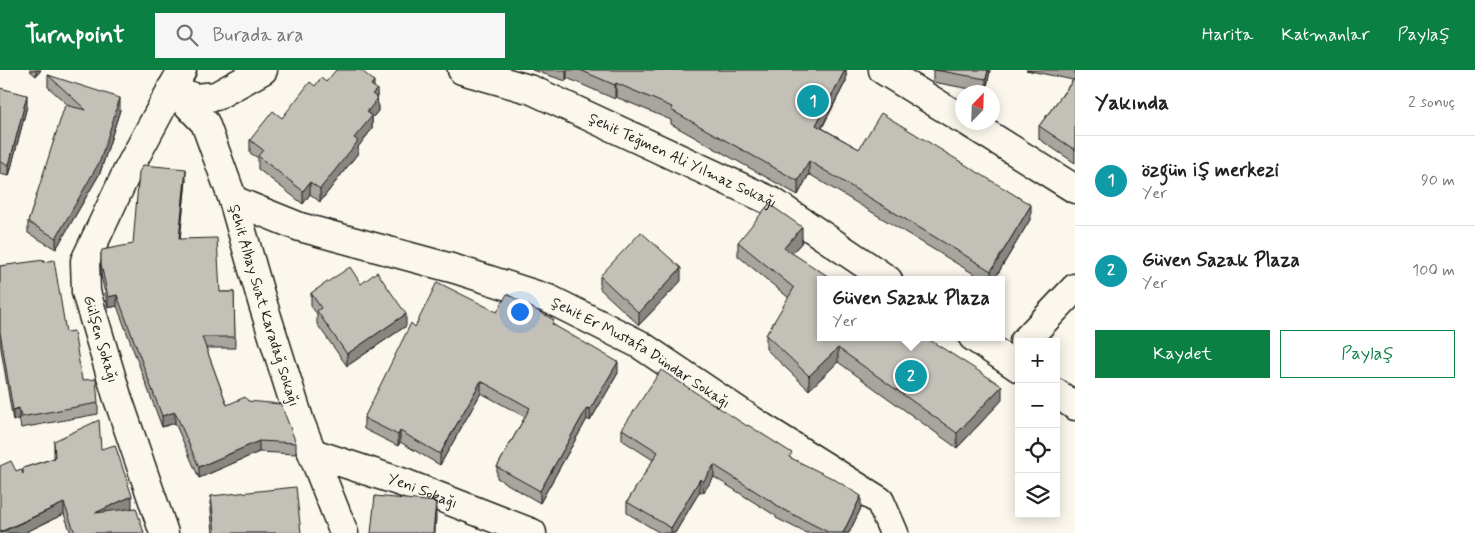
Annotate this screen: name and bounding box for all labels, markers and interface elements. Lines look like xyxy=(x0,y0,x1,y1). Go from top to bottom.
search box xyxy=(155,13,505,58)
text: Turnpoint xyxy=(25,20,125,51)
icon: search xyxy=(173,21,201,49)
text: Burada ara xyxy=(213,23,303,48)
text: Harita xyxy=(1202,23,1253,47)
text: Katmanlar xyxy=(1281,23,1370,47)
text: Paylaş xyxy=(1398,23,1450,47)
pin: 1 xyxy=(797,82,829,120)
north arrow xyxy=(955,85,1000,130)
text: Yakında xyxy=(1095,89,1169,117)
text: 2 sonuç xyxy=(1408,92,1455,113)
street label: Şehit Teğmen Ali Yılmaz Sokağı xyxy=(585,109,781,213)
text: özgün iş merkezi xyxy=(1142,158,1279,183)
text: 1 xyxy=(1107,170,1115,191)
text: 90 m xyxy=(1421,170,1455,191)
text: Yer xyxy=(1142,183,1167,204)
street label: Şehit Albay Suat Karadağ Sokağı xyxy=(224,202,304,409)
text: Güven Sazak Plaza xyxy=(1142,248,1300,273)
text: 2 xyxy=(1107,260,1115,281)
text: 100 m xyxy=(1412,260,1455,281)
text: Yer xyxy=(1142,273,1167,294)
popup xyxy=(817,276,1005,341)
text: Güven Sazak Plaza xyxy=(832,286,990,311)
street label: Gülşen Sokağı xyxy=(78,293,122,385)
street label: Şehit Er Mustafa Dündar Sokağı xyxy=(548,293,734,414)
your location xyxy=(507,299,533,325)
text: Yer xyxy=(832,311,857,332)
button: Kaydet xyxy=(1095,330,1270,378)
button: Paylaş xyxy=(1280,330,1455,378)
map controls xyxy=(1015,338,1060,518)
button: + xyxy=(1015,338,1060,383)
pin: 2 xyxy=(895,357,927,395)
button: − xyxy=(1015,383,1060,428)
button: locate xyxy=(1015,428,1060,473)
street label: Yeni Sokağı xyxy=(385,469,460,514)
button: layers xyxy=(1015,473,1060,518)

